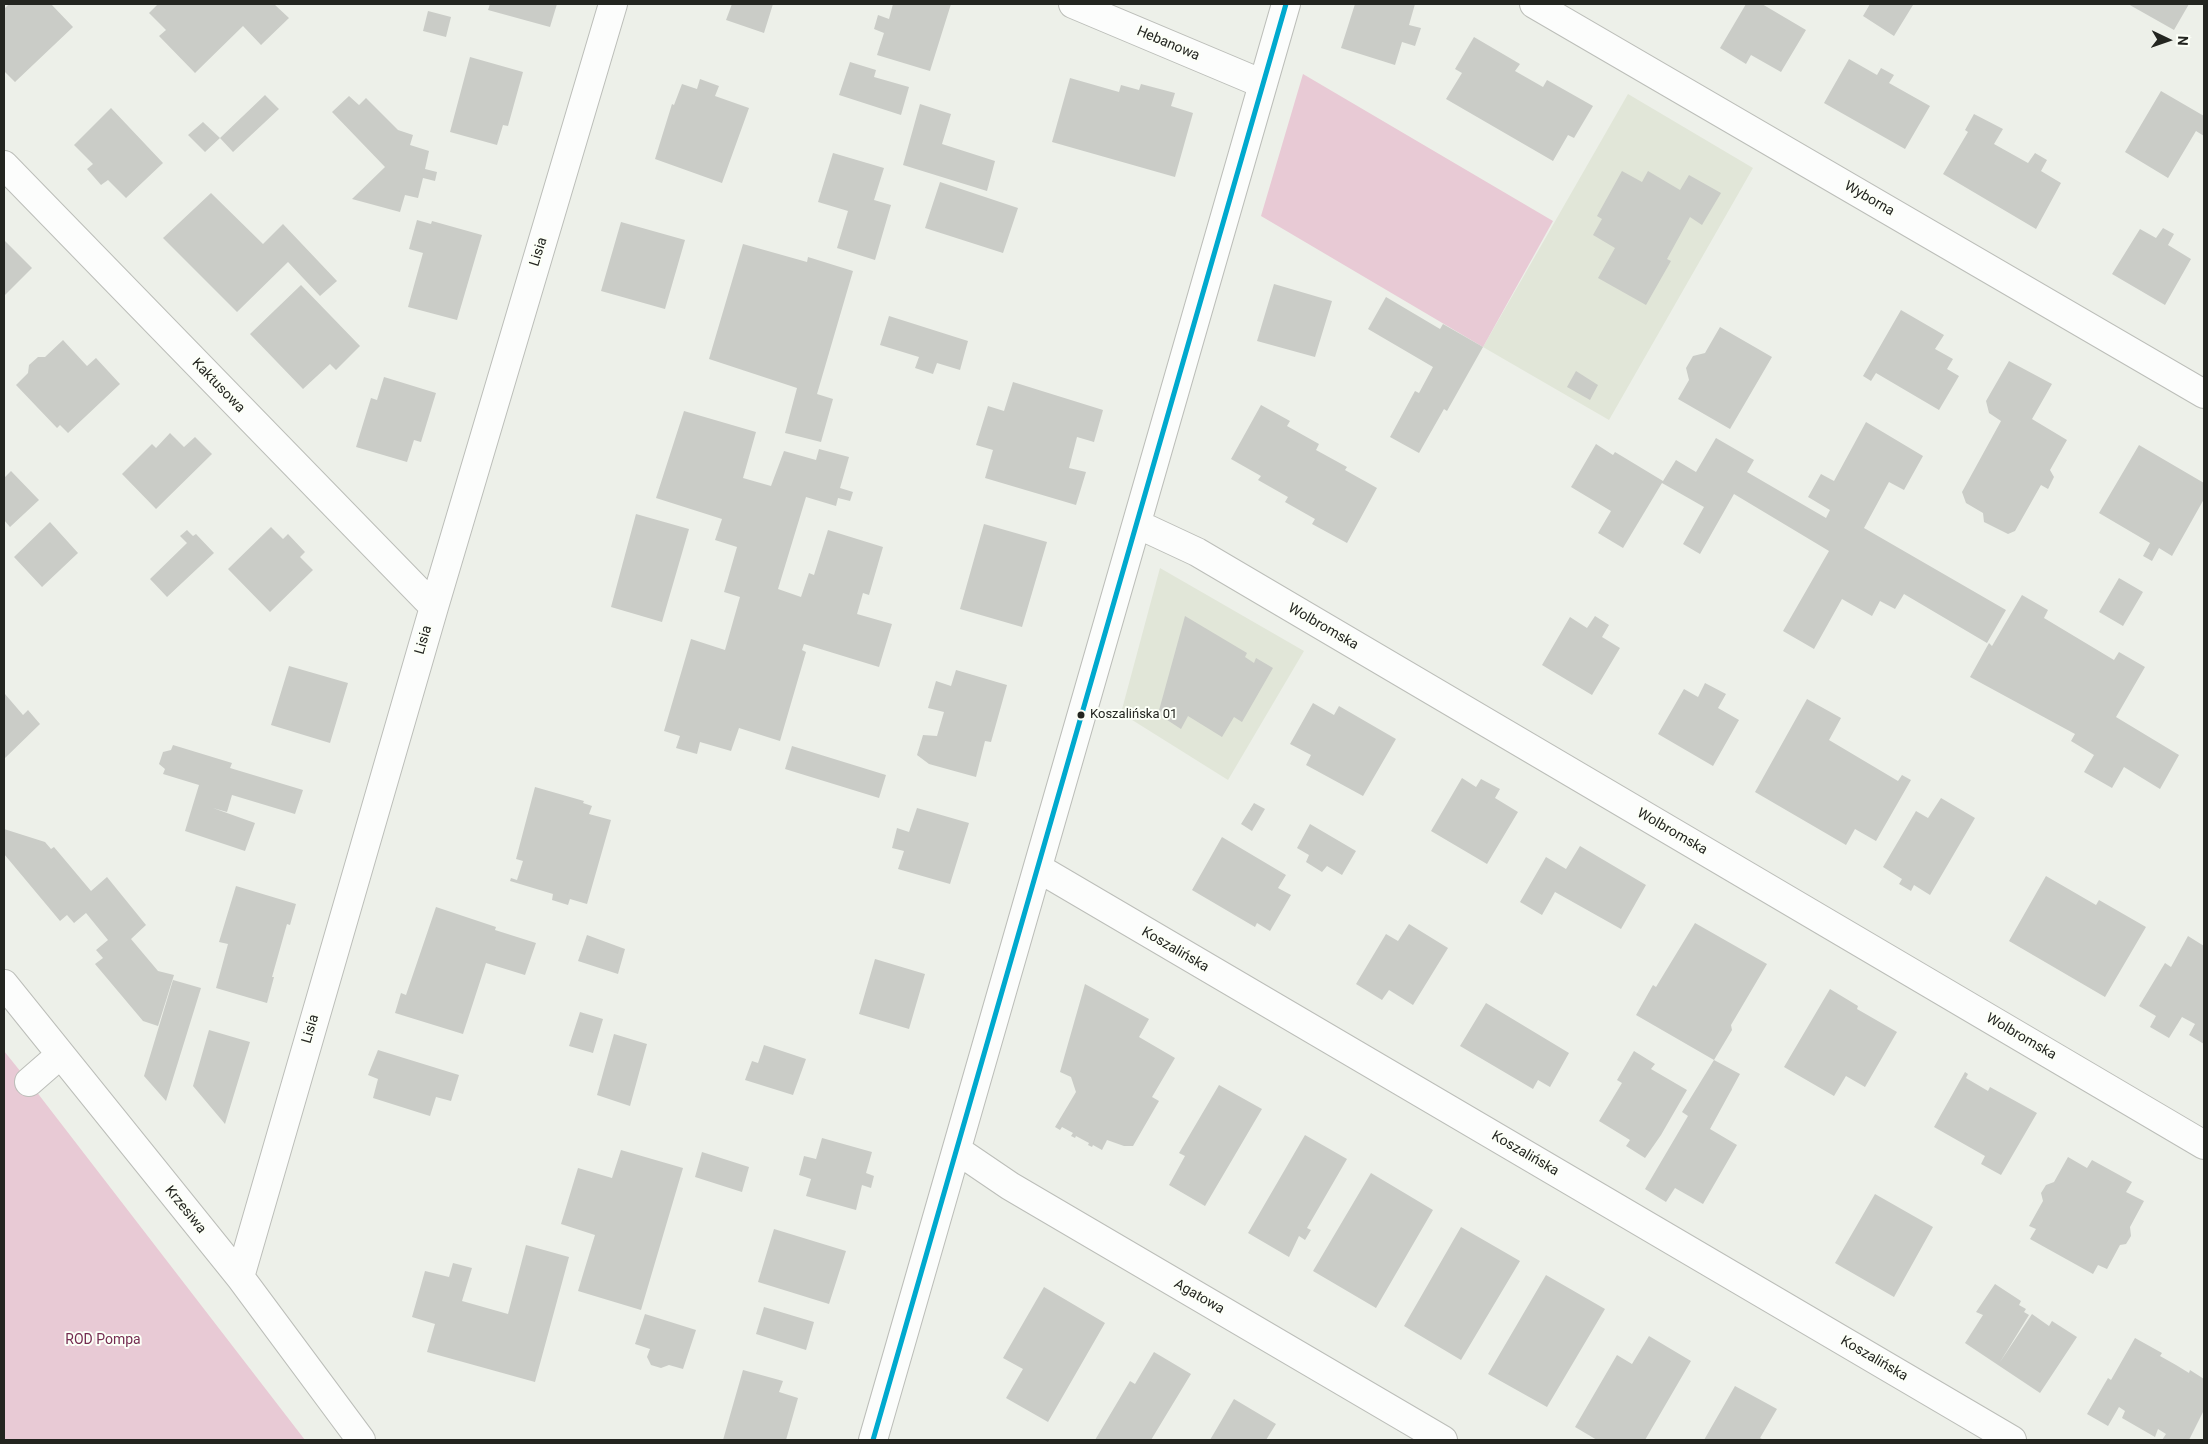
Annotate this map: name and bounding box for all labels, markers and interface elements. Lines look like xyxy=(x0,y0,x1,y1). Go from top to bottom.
north arrow xyxy=(2143,15,2193,65)
street label: Hebanowa xyxy=(1134,23,1202,65)
text: N xyxy=(2175,35,2191,46)
street label: Wyborna xyxy=(1841,178,1897,220)
street label: Lisia xyxy=(527,236,551,268)
street label: Kaktusowa xyxy=(188,355,248,417)
street label: Wolbromska xyxy=(1285,600,1361,654)
street label: Lisia xyxy=(412,624,436,656)
place label: Koszalińska 01 xyxy=(1090,707,1177,723)
marker: Koszalińska 01 xyxy=(1076,710,1086,720)
street label: Wolbromska xyxy=(1634,805,1710,859)
street label: Koszalińska xyxy=(1138,924,1212,976)
street label: Wolbromska xyxy=(1983,1010,2059,1064)
street label: Lisia xyxy=(299,1013,323,1045)
street label: Koszalińska xyxy=(1488,1128,1562,1180)
street label: Krzesiwa xyxy=(161,1183,209,1237)
street label: Agatowa xyxy=(1171,1276,1227,1318)
park label: ROD Pompa xyxy=(65,1332,141,1348)
street label: Koszalińska xyxy=(1837,1333,1911,1385)

